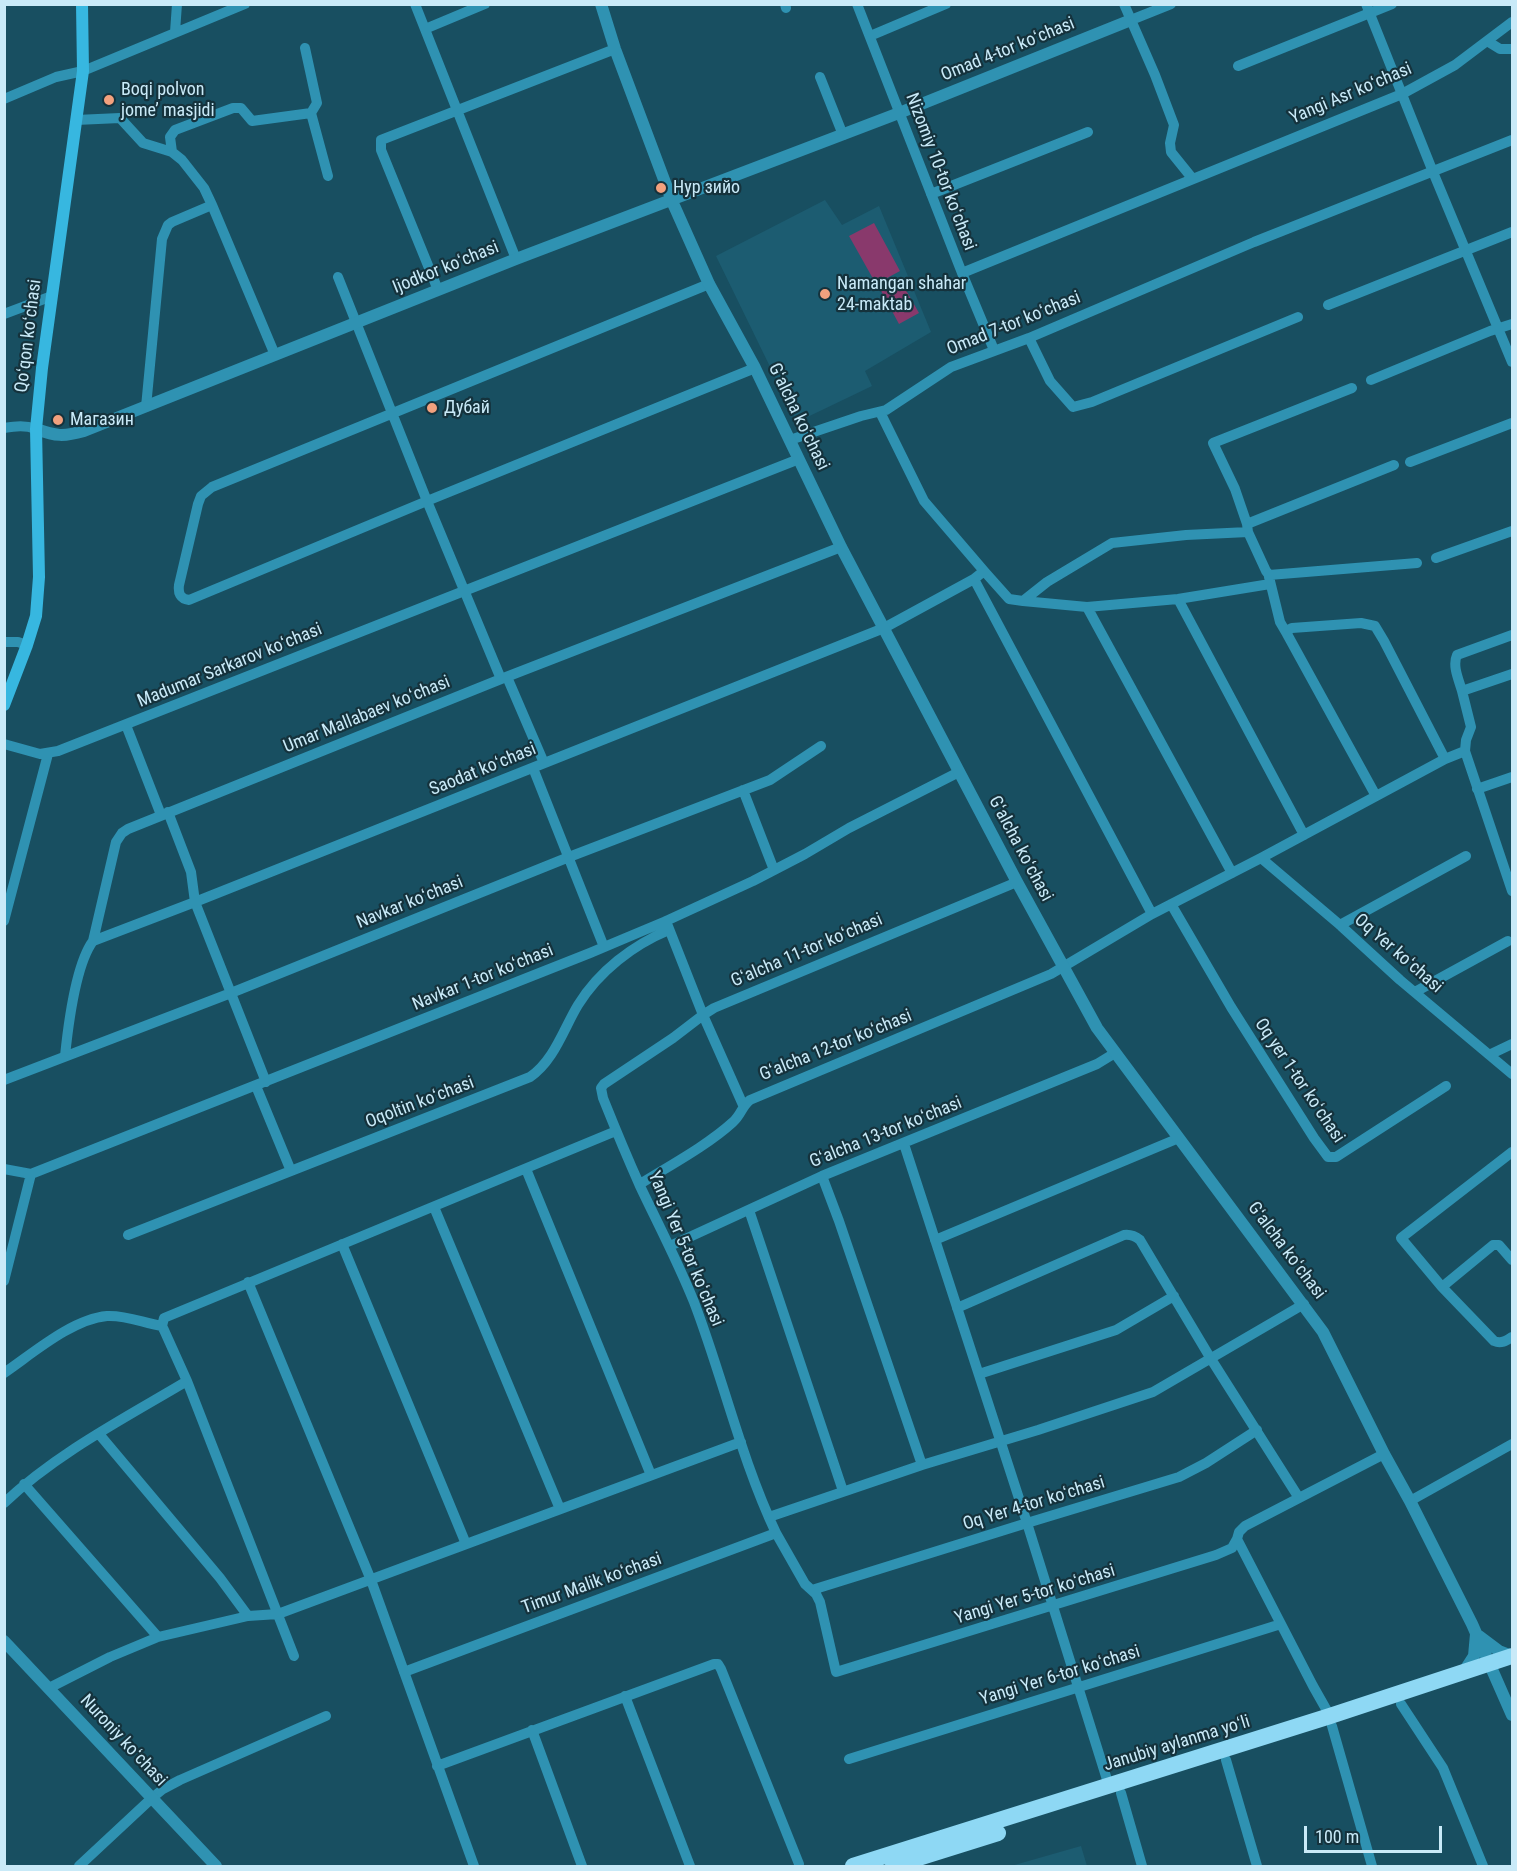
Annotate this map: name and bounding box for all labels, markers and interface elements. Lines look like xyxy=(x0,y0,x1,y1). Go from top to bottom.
street label: Omad 4-tor koʻchasi xyxy=(938,13,1078,87)
street label: Yangi Asr koʻchasi xyxy=(1287,59,1415,129)
place label: Boqi polvon jome’ masjidi xyxy=(121,79,215,122)
street label: Nizomiy 10-tor koʻchasi xyxy=(900,90,980,254)
marker: Boqi polvon jome’ masjidi xyxy=(102,93,116,107)
place label: Нур зийо xyxy=(673,177,740,199)
marker: Нур зийо xyxy=(654,181,668,195)
street label: Ijodkor koʻchasi xyxy=(390,237,502,299)
place label: Namangan shahar 24-maktab xyxy=(837,273,966,316)
street label: Qoʻqon koʻchasi xyxy=(11,278,47,394)
marker: Namangan shahar 24-maktab xyxy=(818,287,832,301)
street label: Omad 7-tor koʻchasi xyxy=(944,287,1084,361)
street label: Gʻalcha koʻchasi xyxy=(763,360,833,474)
place label: Дубай xyxy=(444,397,490,419)
marker: Дубай xyxy=(425,401,439,415)
place label: Магазин xyxy=(70,409,134,431)
marker: Магазин xyxy=(51,413,65,427)
street label: Madumar Sarkarov koʻchasi xyxy=(135,619,325,713)
street label: Umar Mallabaev koʻchasi xyxy=(281,672,453,758)
street label: Saodat koʻchasi xyxy=(427,739,539,801)
street label: Gʻalcha koʻchasi xyxy=(983,793,1057,905)
street label: Navkar koʻchasi xyxy=(354,872,466,934)
street label: Gʻalcha 11-tor koʻchasi xyxy=(728,909,886,993)
street label: Oq Yer koʻchasi xyxy=(1349,910,1447,998)
street label: Navkar 1-tor koʻchasi xyxy=(409,940,557,1016)
street label: Gʻalcha 12-tor koʻchasi xyxy=(757,1006,915,1086)
street label: Oq yer 1-tor koʻchasi xyxy=(1249,1015,1349,1147)
street label: Oqoltin koʻchasi xyxy=(363,1072,477,1134)
street label: Gʻalcha 13-tor koʻchasi xyxy=(807,1093,965,1173)
street label: Yangi Yer 5-tor koʻchasi xyxy=(643,1168,727,1330)
street label: Gʻalcha koʻchasi xyxy=(1242,1198,1330,1304)
street label: Oq Yer 4-tor koʻchasi xyxy=(960,1472,1108,1536)
street label: Timur Malik koʻchasi xyxy=(519,1549,665,1619)
street label: Yangi Yer 5-tor koʻchasi xyxy=(952,1560,1118,1630)
street label: Yangi Yer 6-tor koʻchasi xyxy=(977,1641,1143,1711)
street label: Nuroniy koʻchasi xyxy=(75,1691,171,1791)
street label: Janubiy aylanma yoʻli xyxy=(1101,1711,1253,1777)
scale bar xyxy=(1307,1814,1445,1852)
text: 100 m xyxy=(1315,1826,1359,1847)

